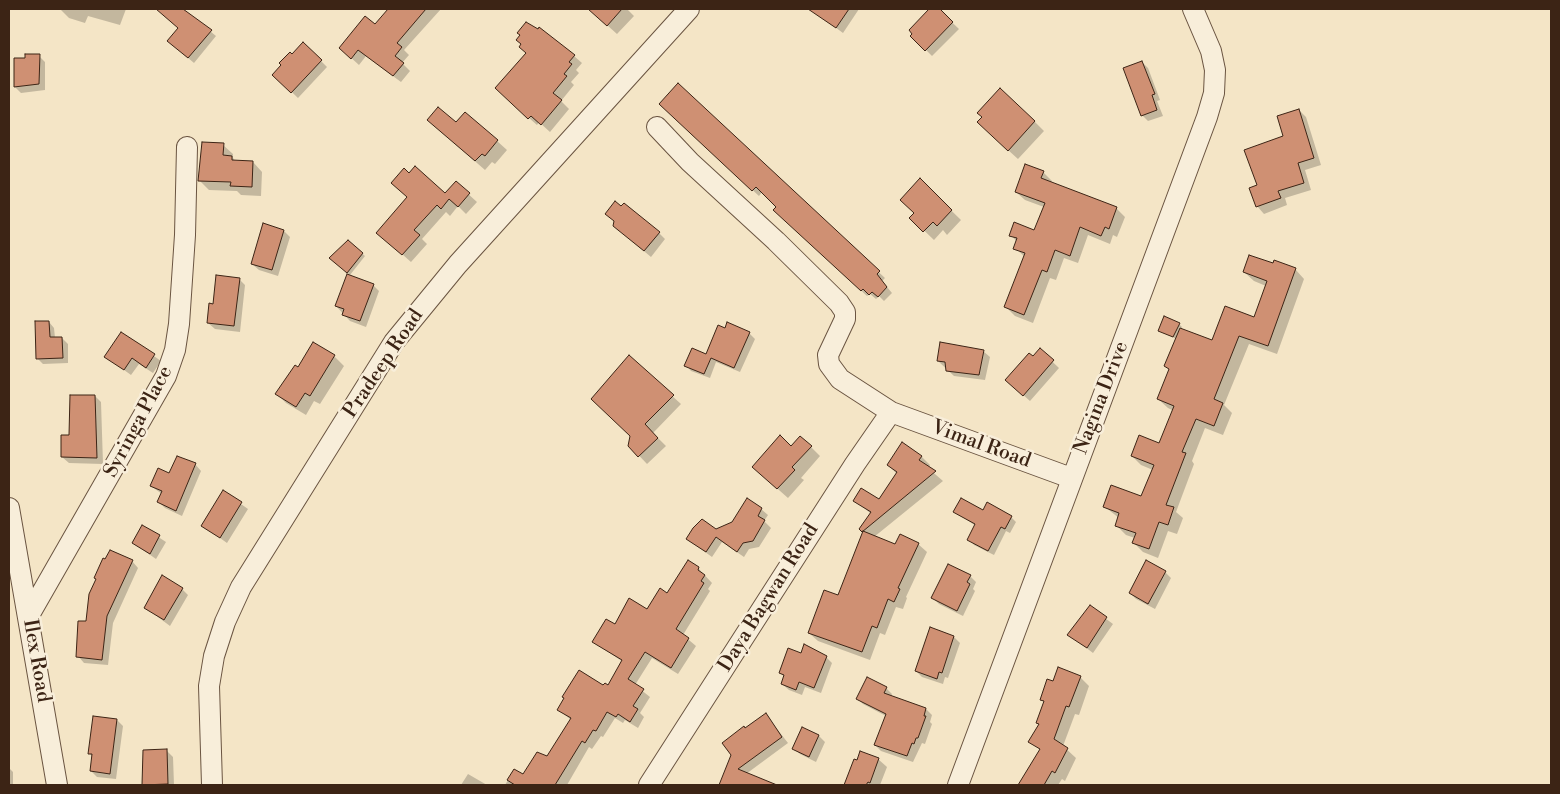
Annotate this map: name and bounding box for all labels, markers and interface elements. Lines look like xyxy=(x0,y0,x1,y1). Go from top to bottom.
street label: Pradeep Road xyxy=(339,305,429,423)
street label: Nagina Drive xyxy=(1070,338,1134,458)
street label: Syringa Place xyxy=(100,362,178,482)
street label: Vimal Road xyxy=(928,416,1034,474)
street label: Daya Bagwan Road xyxy=(714,519,824,677)
street label: Ilex Road xyxy=(17,617,55,705)

